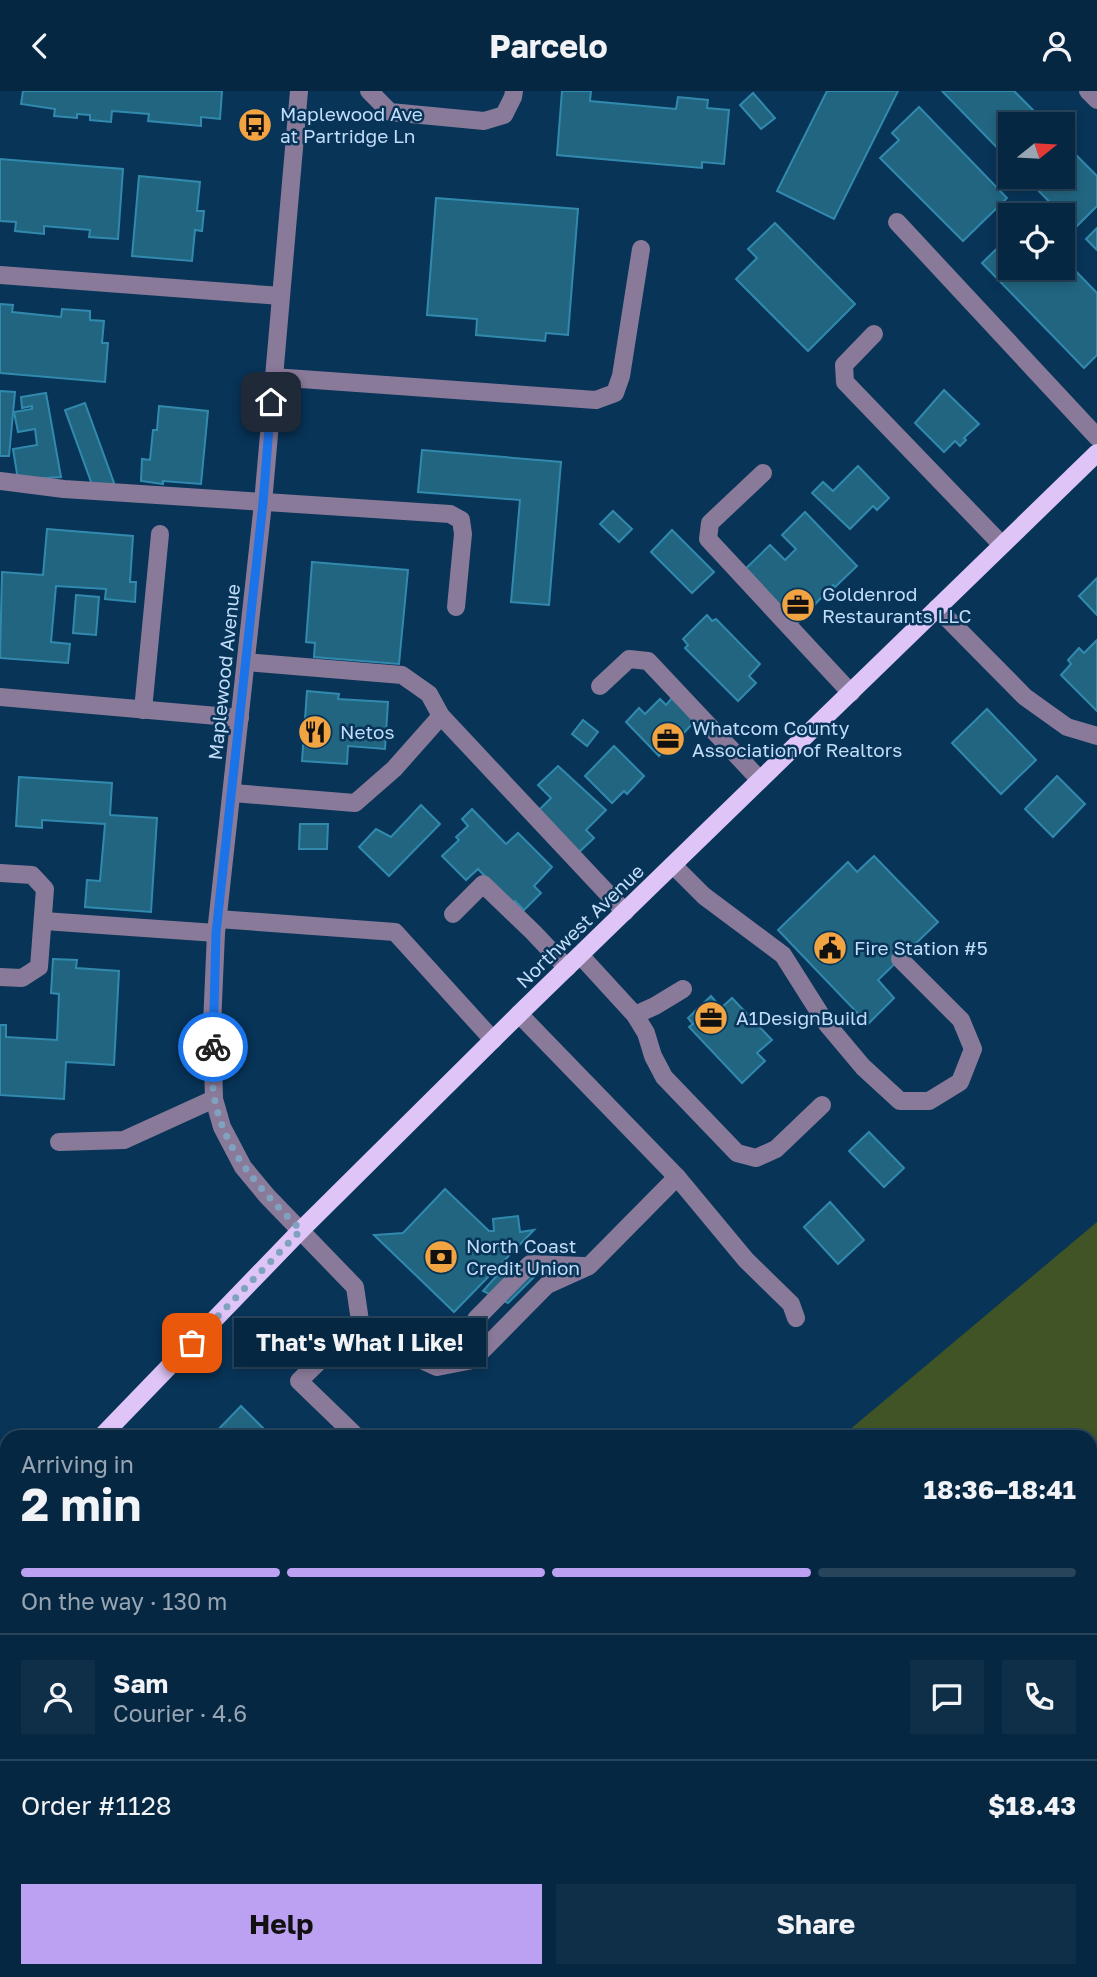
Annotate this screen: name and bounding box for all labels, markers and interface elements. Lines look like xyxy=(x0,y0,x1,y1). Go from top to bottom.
icon: back xyxy=(21,27,59,65)
text: Parcelo xyxy=(489,27,608,65)
icon: person xyxy=(1038,27,1076,65)
place label: Maplewood Ave at Partridge Ln xyxy=(280,102,423,147)
bus stop icon: Maplewood Ave at Partridge Ln xyxy=(236,106,274,144)
north arrow xyxy=(998,112,1074,189)
map controls xyxy=(998,112,1075,280)
button: locate xyxy=(998,203,1075,280)
pin xyxy=(241,372,301,432)
icon: home xyxy=(252,383,290,421)
place label: Goldenrod Restaurants LLC xyxy=(822,582,971,627)
street label: Maplewood Avenue xyxy=(203,583,244,761)
office icon: Goldenrod Restaurants LLC xyxy=(779,586,817,624)
restaurant icon: Netos xyxy=(296,713,334,751)
place label: Whatcom County Association of Realtors xyxy=(692,716,902,761)
place label: Netos xyxy=(340,720,395,743)
office icon: Whatcom County Association of Realtors xyxy=(649,720,687,758)
street label: Northwest Avenue xyxy=(511,859,648,992)
public building icon: Fire Station #5 xyxy=(811,929,849,967)
place label: Fire Station #5 xyxy=(854,936,988,959)
office icon: A1DesignBuild xyxy=(692,999,730,1037)
place label: A1DesignBuild xyxy=(736,1006,868,1029)
courier xyxy=(178,1012,248,1082)
icon: bike xyxy=(194,1028,232,1066)
place label: North Coast Credit Union xyxy=(466,1234,580,1279)
bank icon: North Coast Credit Union xyxy=(422,1238,460,1276)
pin xyxy=(162,1313,222,1373)
callout: That's What I Like! xyxy=(234,1319,486,1367)
icon: bag xyxy=(173,1324,211,1362)
text: That's What I Like! xyxy=(256,1328,464,1356)
text: Arriving in xyxy=(21,1450,134,1478)
text: 18:36–18:41 xyxy=(924,1474,1076,1505)
text: 2 min xyxy=(21,1476,141,1531)
text: On the way · 130 m xyxy=(21,1587,227,1615)
button: person xyxy=(21,1660,95,1734)
button: chat xyxy=(910,1660,984,1734)
button: phone xyxy=(1002,1660,1076,1734)
text: Sam xyxy=(113,1668,168,1699)
text: Courier · 4.6 xyxy=(113,1699,247,1727)
text: Order #1128 xyxy=(21,1790,172,1821)
text: $18.43 xyxy=(988,1790,1076,1821)
button: Help xyxy=(21,1884,542,1964)
button: Share xyxy=(556,1884,1076,1964)

